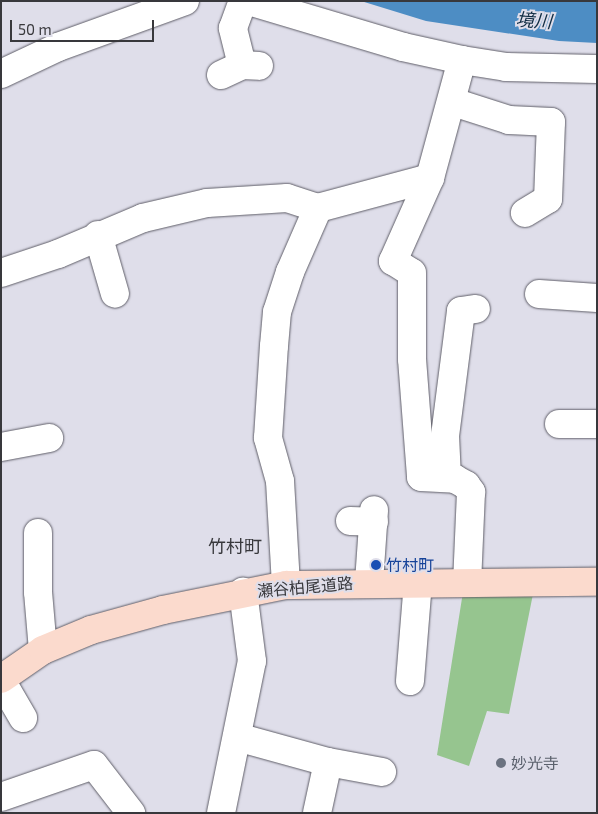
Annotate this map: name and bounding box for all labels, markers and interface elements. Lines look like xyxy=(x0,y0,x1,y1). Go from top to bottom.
water label: 境川 xyxy=(515,8,553,32)
scale bar xyxy=(12,10,156,42)
text: 50 m xyxy=(18,20,52,38)
district label: 竹村町 xyxy=(208,535,262,557)
place label: 竹村町 xyxy=(386,555,434,575)
marker: 竹村町 xyxy=(370,559,382,571)
street label: 瀬谷柏尾道路 xyxy=(256,573,354,601)
place label: 妙光寺 xyxy=(511,753,559,773)
marker: 妙光寺 xyxy=(495,757,507,769)

